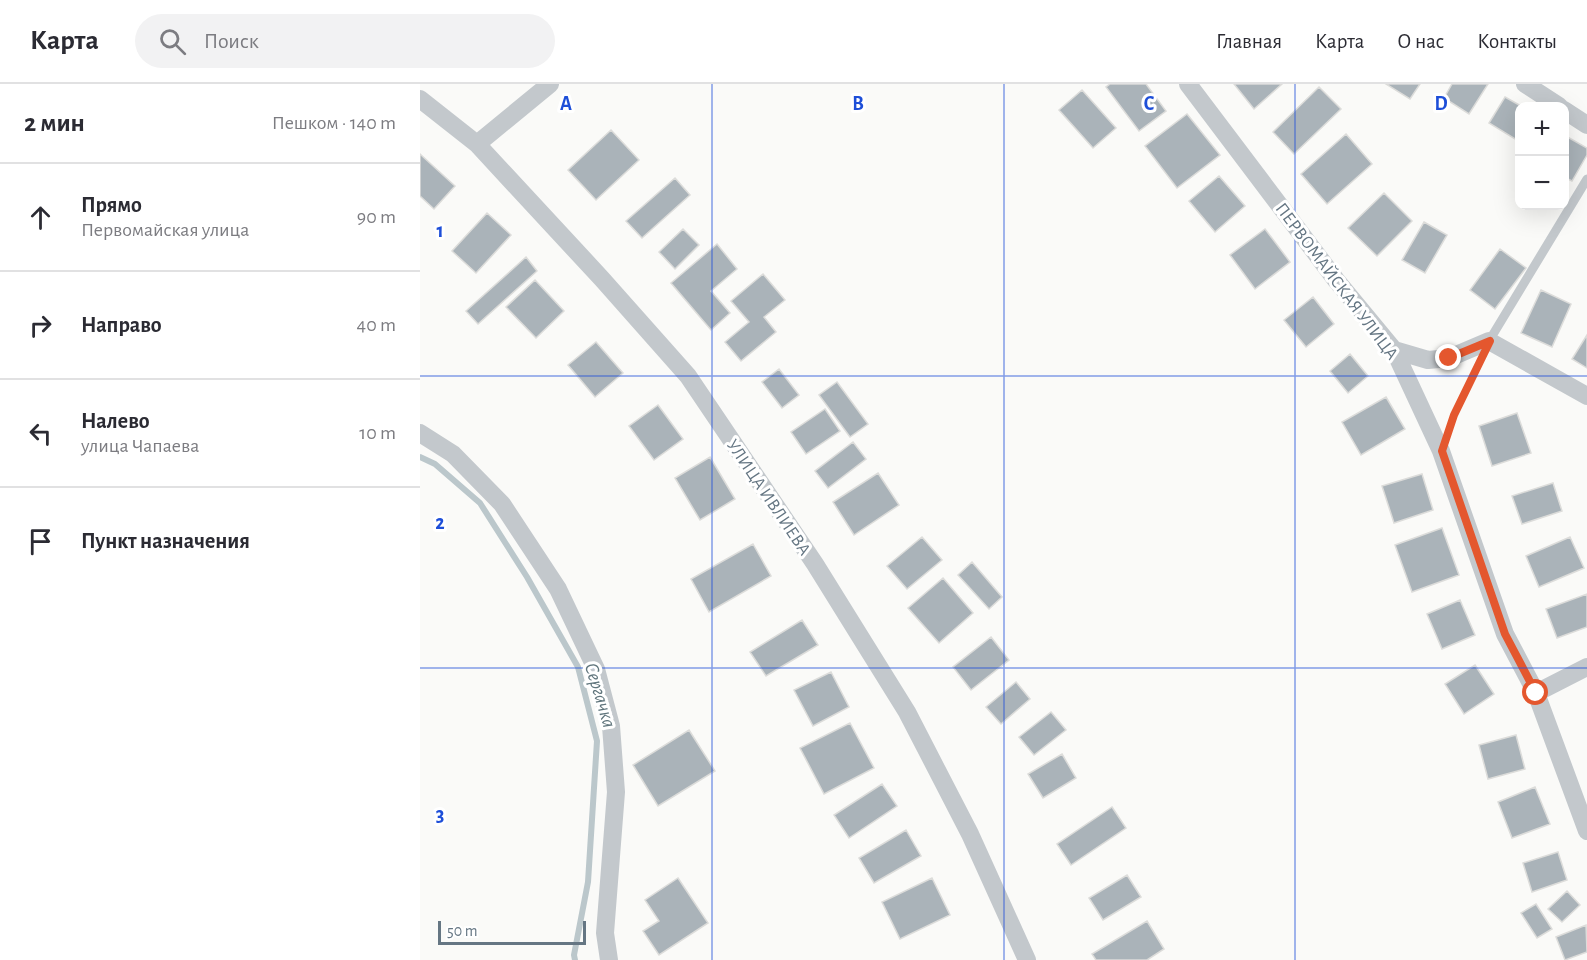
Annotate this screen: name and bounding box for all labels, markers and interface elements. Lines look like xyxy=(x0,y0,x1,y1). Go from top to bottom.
search box xyxy=(135,14,555,68)
icon: search xyxy=(156,25,189,58)
text: Карта xyxy=(30,27,99,55)
text: Поиск xyxy=(204,30,259,52)
text: Главная xyxy=(1216,31,1282,52)
text: Карта xyxy=(1315,31,1364,52)
text: О нас xyxy=(1397,31,1444,52)
text: Контакты xyxy=(1477,31,1557,52)
text: A xyxy=(560,94,572,114)
text: B xyxy=(852,94,864,114)
text: C xyxy=(1144,94,1155,114)
text: D xyxy=(1434,94,1448,114)
map controls xyxy=(1515,102,1569,210)
button: + xyxy=(1515,102,1569,156)
text: 2 мин xyxy=(24,110,85,136)
text: Пешком · 140 m xyxy=(272,113,396,133)
button: − xyxy=(1515,156,1569,210)
text: Прямо xyxy=(81,194,142,216)
street label: ПЕРВОМАЙСКАЯ УЛИЦА xyxy=(1271,199,1403,364)
icon: ahead xyxy=(24,201,57,234)
text: 90 m xyxy=(357,207,396,227)
text: Первомайская улица xyxy=(81,220,249,240)
text: 1 xyxy=(436,221,444,241)
icon: right xyxy=(24,309,57,342)
text: Направо xyxy=(81,314,162,336)
text: 40 m xyxy=(357,315,396,335)
route end xyxy=(1435,344,1461,370)
text: Налево xyxy=(81,410,150,432)
icon: left xyxy=(24,417,57,450)
text: 10 m xyxy=(359,423,396,443)
text: улица Чапаева xyxy=(81,436,199,456)
street label: УЛИЦА ИВЛИЕВА xyxy=(723,436,814,559)
text: 2 xyxy=(435,513,445,533)
icon: arrive xyxy=(24,525,57,558)
text: Пункт назначения xyxy=(81,530,250,552)
water label: Сергачка xyxy=(581,660,619,730)
route start xyxy=(1522,679,1548,705)
text: 3 xyxy=(436,805,444,825)
scale bar xyxy=(438,918,586,946)
text: 50 m xyxy=(447,923,478,939)

